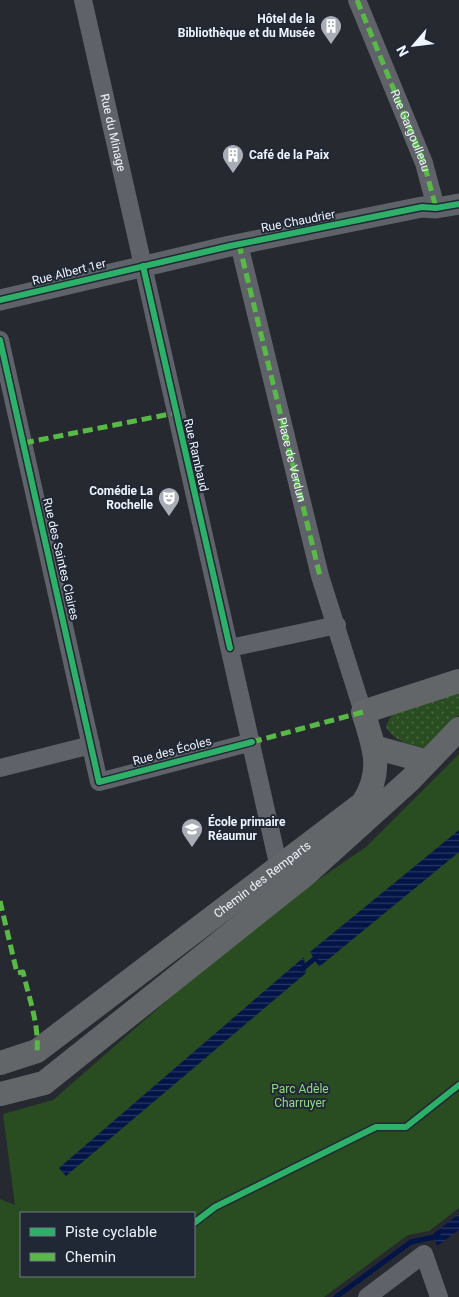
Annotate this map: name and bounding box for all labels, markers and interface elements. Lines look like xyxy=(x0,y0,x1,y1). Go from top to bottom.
place label: Hôtel de la Bibliothèque et du Musée xyxy=(178,12,316,40)
building icon: Hôtel de la Bibliothèque et du Musée xyxy=(319,14,343,45)
north arrow xyxy=(389,20,439,70)
text: N xyxy=(393,43,412,59)
street label: Rue Gargoulleau xyxy=(387,87,433,173)
street label: Rue du Minage xyxy=(97,92,129,173)
building icon: Café de la Paix xyxy=(221,143,245,174)
place label: Café de la Paix xyxy=(249,148,330,162)
street label: Rue Chaudrier xyxy=(260,207,336,235)
street label: Rue Albert 1er xyxy=(31,256,107,288)
street label: Place de Verdun xyxy=(275,416,309,503)
street label: Rue Rambaud xyxy=(181,417,211,493)
place label: Comédie La Rochelle xyxy=(89,484,154,512)
theatre icon: Comédie La Rochelle xyxy=(157,486,181,517)
street label: Rue des Saintes Claires xyxy=(40,497,82,621)
street label: Rue des Écoles xyxy=(131,733,213,768)
place label: École primaire Réaumur xyxy=(208,814,286,843)
school or university icon: École primaire Réaumur xyxy=(180,817,204,848)
street label: Chemin des Remparts xyxy=(211,838,314,921)
park label: Parc Adèle Charruyer xyxy=(271,1082,329,1110)
legend xyxy=(20,1212,195,1277)
text: Piste cyclable xyxy=(65,1223,157,1241)
text: Chemin xyxy=(65,1248,116,1266)

